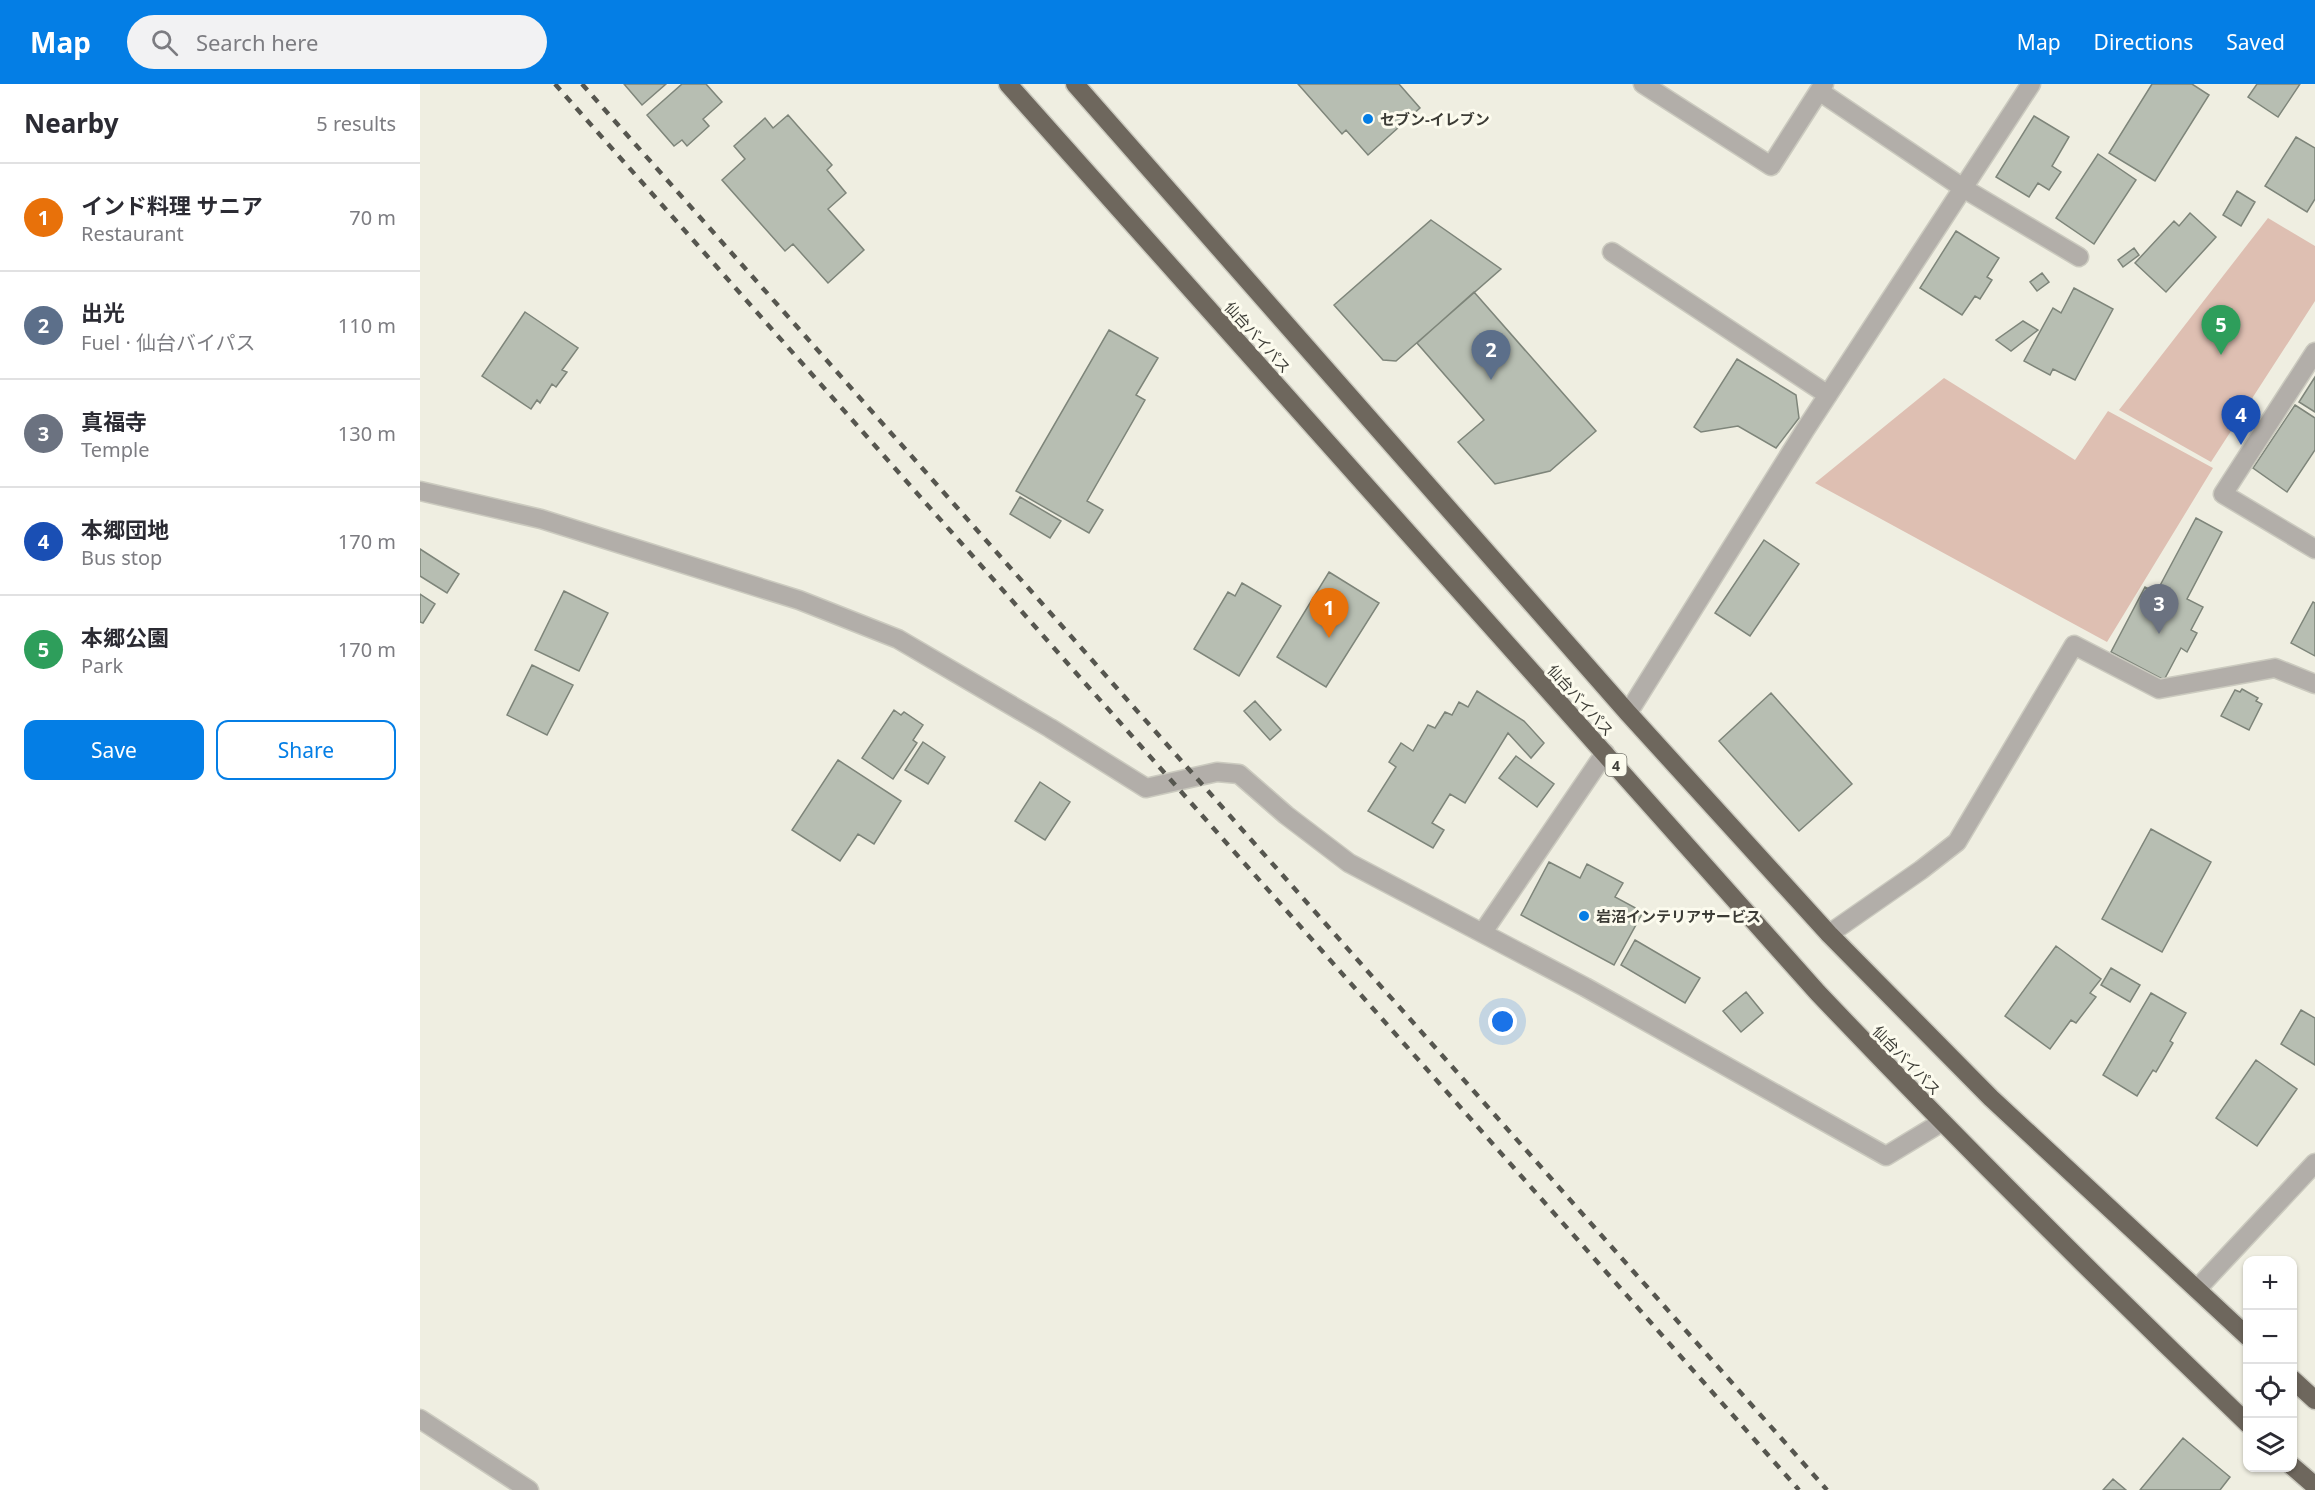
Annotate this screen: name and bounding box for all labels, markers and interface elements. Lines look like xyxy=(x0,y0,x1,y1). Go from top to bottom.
search box xyxy=(127,15,547,69)
text: Map xyxy=(30,23,91,61)
icon: search xyxy=(148,26,181,59)
text: Search here xyxy=(196,27,318,57)
text: Map xyxy=(2017,28,2061,56)
text: Directions xyxy=(2094,28,2193,56)
text: Saved xyxy=(2226,28,2285,56)
text: Nearby xyxy=(24,105,119,141)
place label: セブン-イレブン xyxy=(1380,109,1490,129)
text: 5 results xyxy=(316,110,396,137)
marker: セブン-イレブン xyxy=(1361,112,1375,126)
text: インド料理 サニア xyxy=(81,190,263,220)
text: 1 xyxy=(38,204,49,231)
text: 70 m xyxy=(349,204,396,231)
text: Restaurant xyxy=(81,220,184,247)
text: 出光 xyxy=(81,297,125,327)
street label: 仙台バイパス xyxy=(1221,297,1295,377)
pin: 5 xyxy=(2202,306,2240,355)
text: 2 xyxy=(38,312,49,339)
text: 110 m xyxy=(338,312,396,339)
text: Fuel · 仙台バイパス xyxy=(81,329,256,356)
pin: 2 xyxy=(1472,330,1510,380)
pin: 4 xyxy=(2222,396,2260,445)
text: 真福寺 xyxy=(81,406,147,436)
text: 3 xyxy=(38,420,49,447)
text: 130 m xyxy=(338,420,396,447)
text: Temple xyxy=(81,436,149,463)
text: 本郷団地 xyxy=(81,514,169,544)
text: 4 xyxy=(38,528,49,555)
text: 170 m xyxy=(338,528,396,555)
text: Bus stop xyxy=(81,544,162,571)
pin: 3 xyxy=(2140,584,2178,634)
pin: 1 xyxy=(1310,588,1348,638)
text: 本郷公園 xyxy=(81,622,169,652)
text: 5 xyxy=(38,636,49,663)
text: 170 m xyxy=(338,636,396,663)
text: Park xyxy=(81,652,123,679)
street label: 仙台バイパス xyxy=(1544,660,1618,740)
button: Save xyxy=(24,720,204,780)
button: Share xyxy=(216,720,396,780)
road number: 4 xyxy=(1606,754,1626,776)
place label: 岩沼インテリアサービス xyxy=(1596,906,1761,926)
marker: 岩沼インテリアサービス xyxy=(1577,909,1591,923)
your location xyxy=(1488,1007,1517,1036)
street label: 仙台バイパス xyxy=(1869,1021,1945,1099)
map controls xyxy=(2243,1256,2297,1472)
button: + xyxy=(2243,1256,2297,1310)
button: − xyxy=(2243,1310,2297,1364)
button: locate xyxy=(2243,1364,2297,1418)
button: layers xyxy=(2243,1418,2297,1472)

